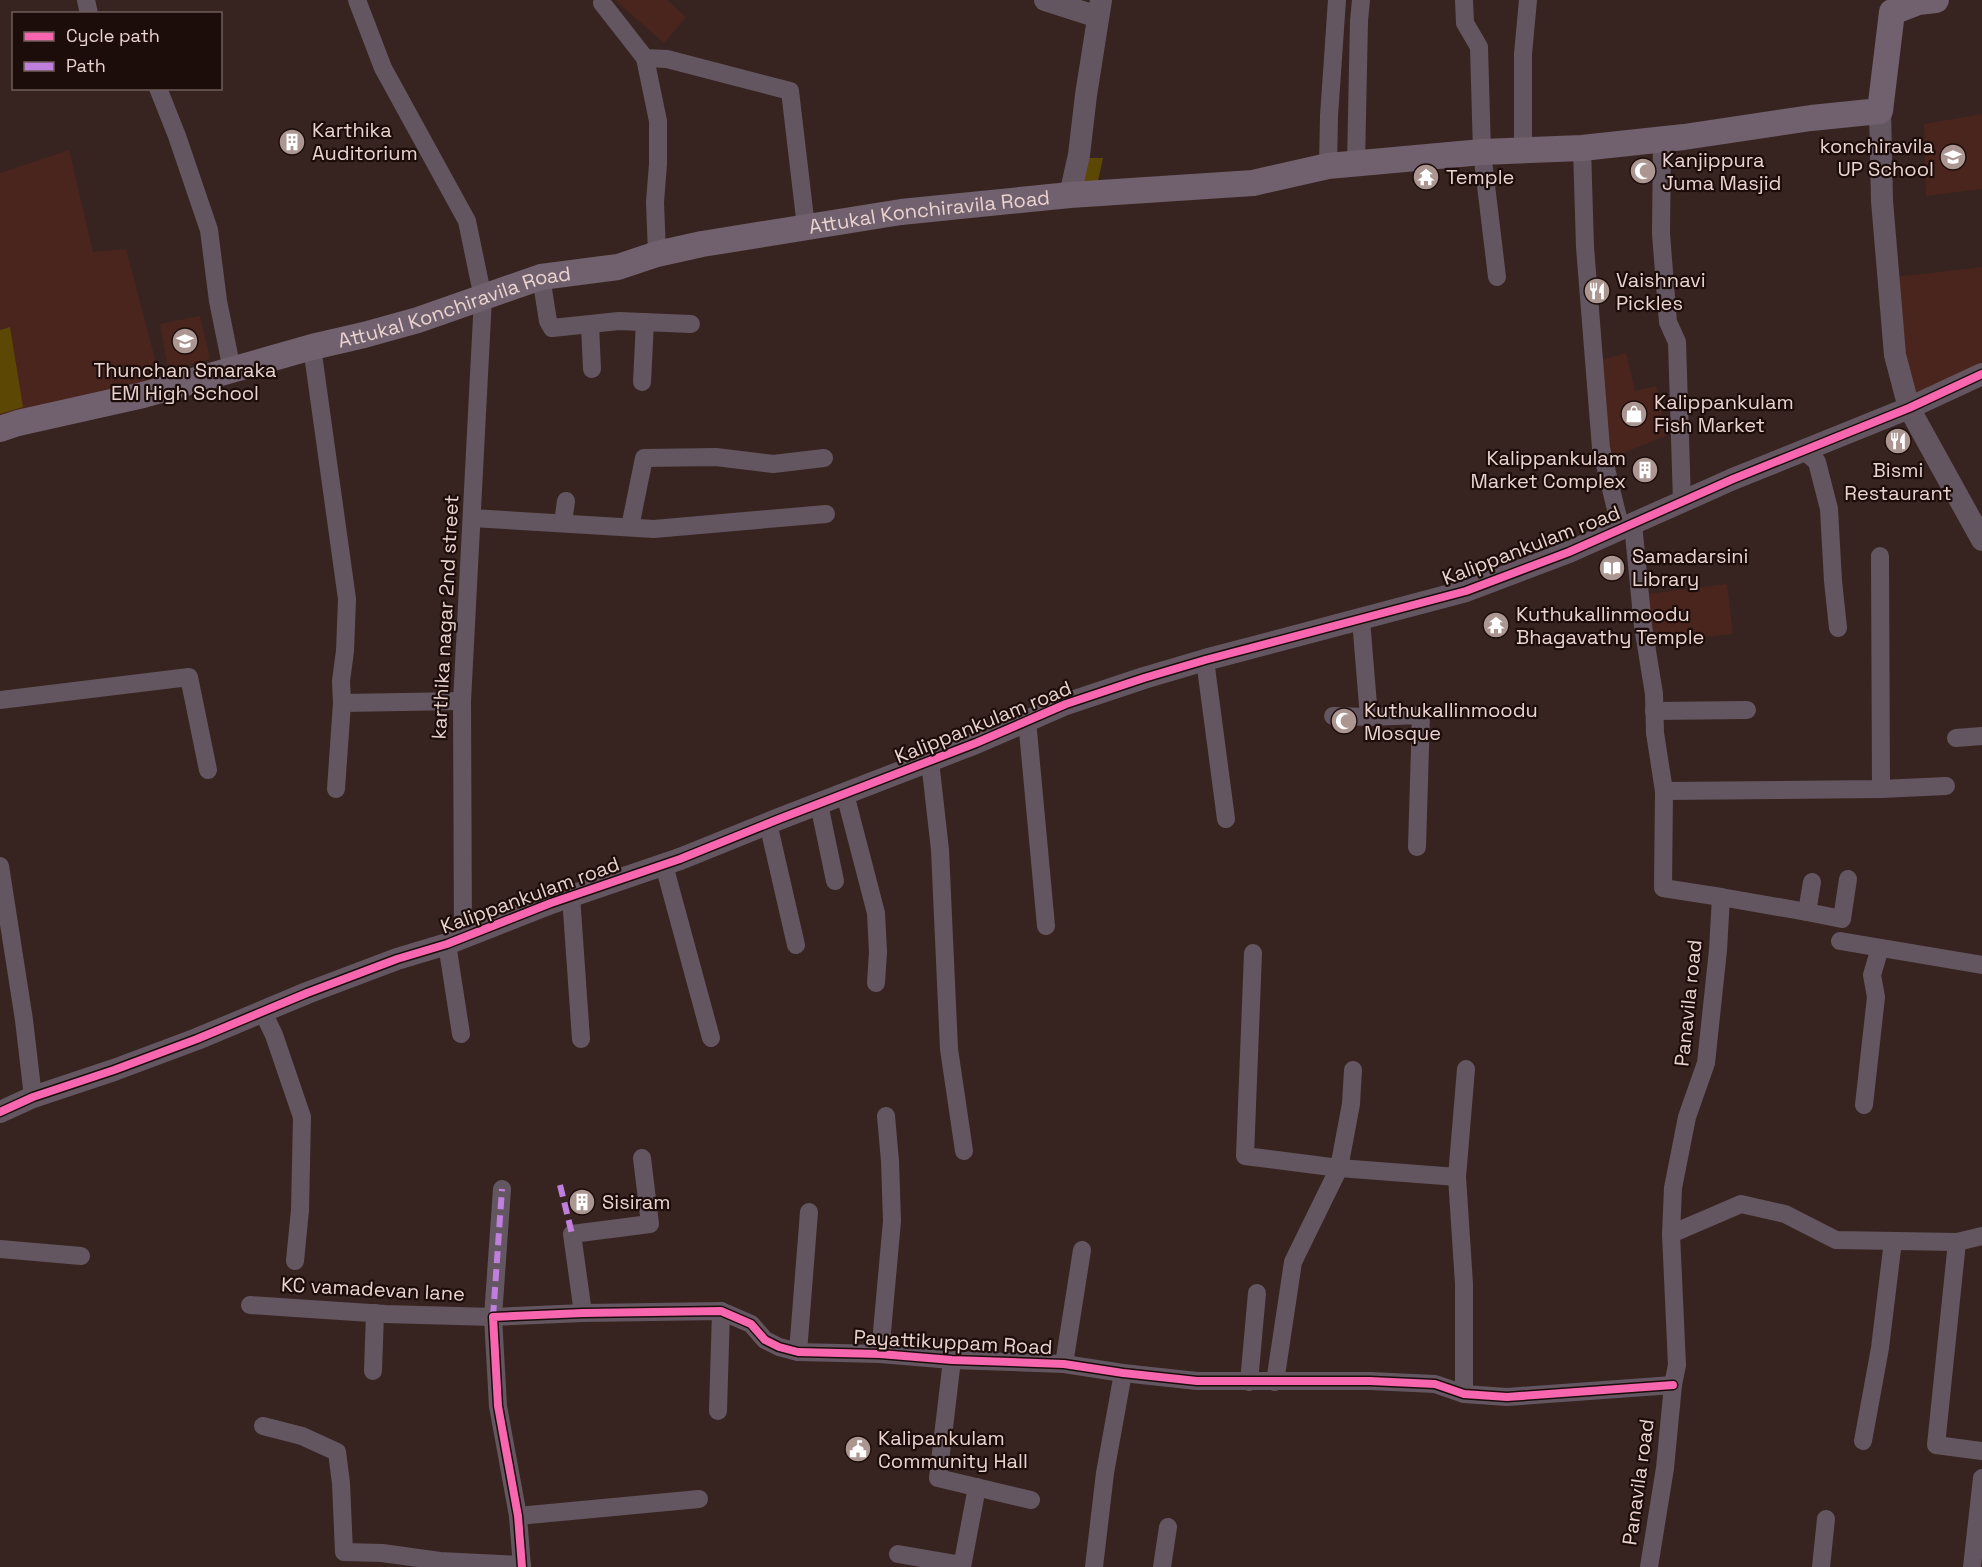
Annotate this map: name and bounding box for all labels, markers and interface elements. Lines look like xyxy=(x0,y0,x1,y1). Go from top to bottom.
legend xyxy=(12,12,222,90)
text: Cycle path xyxy=(66,24,160,47)
text: Path xyxy=(66,54,106,77)
place label: Karthika Auditorium xyxy=(312,117,418,166)
building icon: Karthika Auditorium xyxy=(277,127,307,157)
place label: konchiravila UP School xyxy=(1820,133,1934,182)
school or university icon: konchiravila UP School xyxy=(1938,142,1968,172)
place label: Kanjippura Juma Masjid xyxy=(1662,147,1781,196)
mosque icon: Kanjippura Juma Masjid xyxy=(1628,156,1658,186)
temple icon: Temple xyxy=(1411,162,1441,192)
place label: Temple xyxy=(1446,164,1514,190)
street label: Attukal Konchiravila Road xyxy=(807,184,1051,240)
street label: Attukal Konchiravila Road xyxy=(335,260,572,354)
place label: Vaishnavi Pickles xyxy=(1616,267,1706,316)
restaurant icon: Vaishnavi Pickles xyxy=(1582,276,1612,306)
school or university icon: Thunchan Smaraka EM High School xyxy=(170,326,200,356)
place label: Thunchan Smaraka EM High School xyxy=(93,357,277,406)
place label: Kalippankulam Fish Market xyxy=(1654,389,1794,438)
shop icon: Kalippankulam Fish Market xyxy=(1619,399,1649,429)
restaurant icon: Bismi Restaurant xyxy=(1883,426,1913,456)
place label: Kalippankulam Market Complex xyxy=(1470,445,1626,494)
building icon: Kalippankulam Market Complex xyxy=(1630,455,1660,485)
place label: Bismi Restaurant xyxy=(1844,457,1952,506)
street label: karthika nagar 2nd street xyxy=(426,494,464,740)
street label: Kalippankulam road xyxy=(1438,499,1624,591)
place label: Samadarsini Library xyxy=(1632,543,1749,592)
library icon: Samadarsini Library xyxy=(1597,553,1627,583)
place label: Kuthukallinmoodu Bhagavathy Temple xyxy=(1516,601,1704,650)
temple icon: Kuthukallinmoodu Bhagavathy Temple xyxy=(1481,610,1511,640)
street label: Kalippankulam road xyxy=(891,675,1075,769)
place label: Kuthukallinmoodu Mosque xyxy=(1364,697,1538,746)
mosque icon: Kuthukallinmoodu Mosque xyxy=(1329,706,1359,736)
street label: Kalippankulam road xyxy=(437,851,623,939)
street label: Panavila road xyxy=(1668,938,1708,1068)
building icon: Sisiram xyxy=(567,1187,597,1217)
place label: Sisiram xyxy=(602,1189,671,1215)
street label: KC vamadevan lane xyxy=(280,1271,466,1307)
street label: Payattikuppam Road xyxy=(853,1324,1053,1360)
street label: Panavila road xyxy=(1616,1417,1660,1547)
place label: Kalipankulam Community Hall xyxy=(878,1425,1028,1474)
public building icon: Kalipankulam Community Hall xyxy=(843,1434,873,1464)

